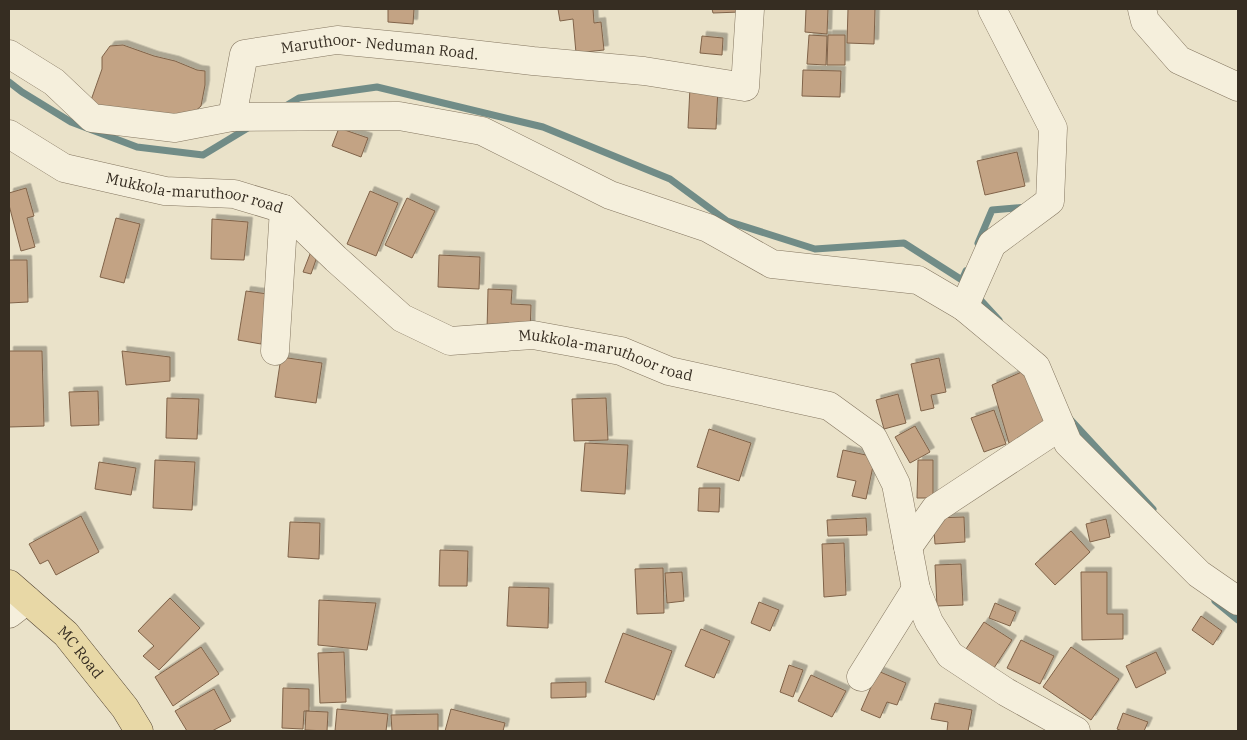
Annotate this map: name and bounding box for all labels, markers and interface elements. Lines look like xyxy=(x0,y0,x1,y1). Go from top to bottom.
street label: Maruthoor- Neduman Road. xyxy=(279,29,480,64)
street label: Mukkola-maruthoor road xyxy=(104,168,285,217)
street label: Mukkola-maruthoor road xyxy=(518,325,695,385)
street label: MC Road xyxy=(54,621,108,682)

